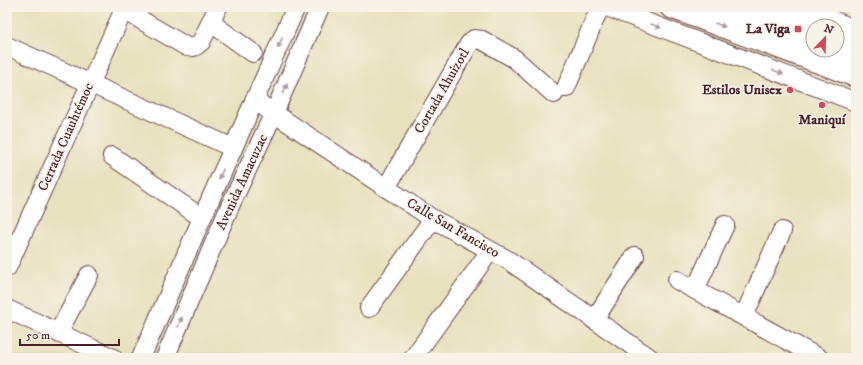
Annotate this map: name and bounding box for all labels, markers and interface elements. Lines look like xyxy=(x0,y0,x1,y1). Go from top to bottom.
north arrow xyxy=(805,18,845,58)
place label: La Viga xyxy=(746,20,791,38)
text: N xyxy=(822,22,835,38)
one-way arrow xyxy=(651,23,663,29)
one-way arrow xyxy=(715,23,727,29)
marker: La Viga xyxy=(793,24,803,34)
one-way arrow xyxy=(277,37,283,48)
street label: Cortada Ahuizotl xyxy=(410,44,474,137)
one-way arrow xyxy=(772,70,784,76)
street label: Cerrada Cuauhtémoc xyxy=(34,80,98,194)
place label: Estilos Unisex xyxy=(702,81,782,99)
one-way arrow xyxy=(282,82,288,94)
marker: Estilos Unisex xyxy=(785,85,795,95)
marker: Maniquí xyxy=(817,100,827,110)
place label: Maniquí xyxy=(799,111,847,129)
street label: Avenida Amacuzac xyxy=(212,131,272,233)
one-way arrow xyxy=(218,169,224,180)
street label: Calle San Fancisco xyxy=(403,194,503,262)
one-way arrow xyxy=(177,317,183,328)
scale bar xyxy=(20,321,119,347)
text: 50 m xyxy=(26,328,50,343)

